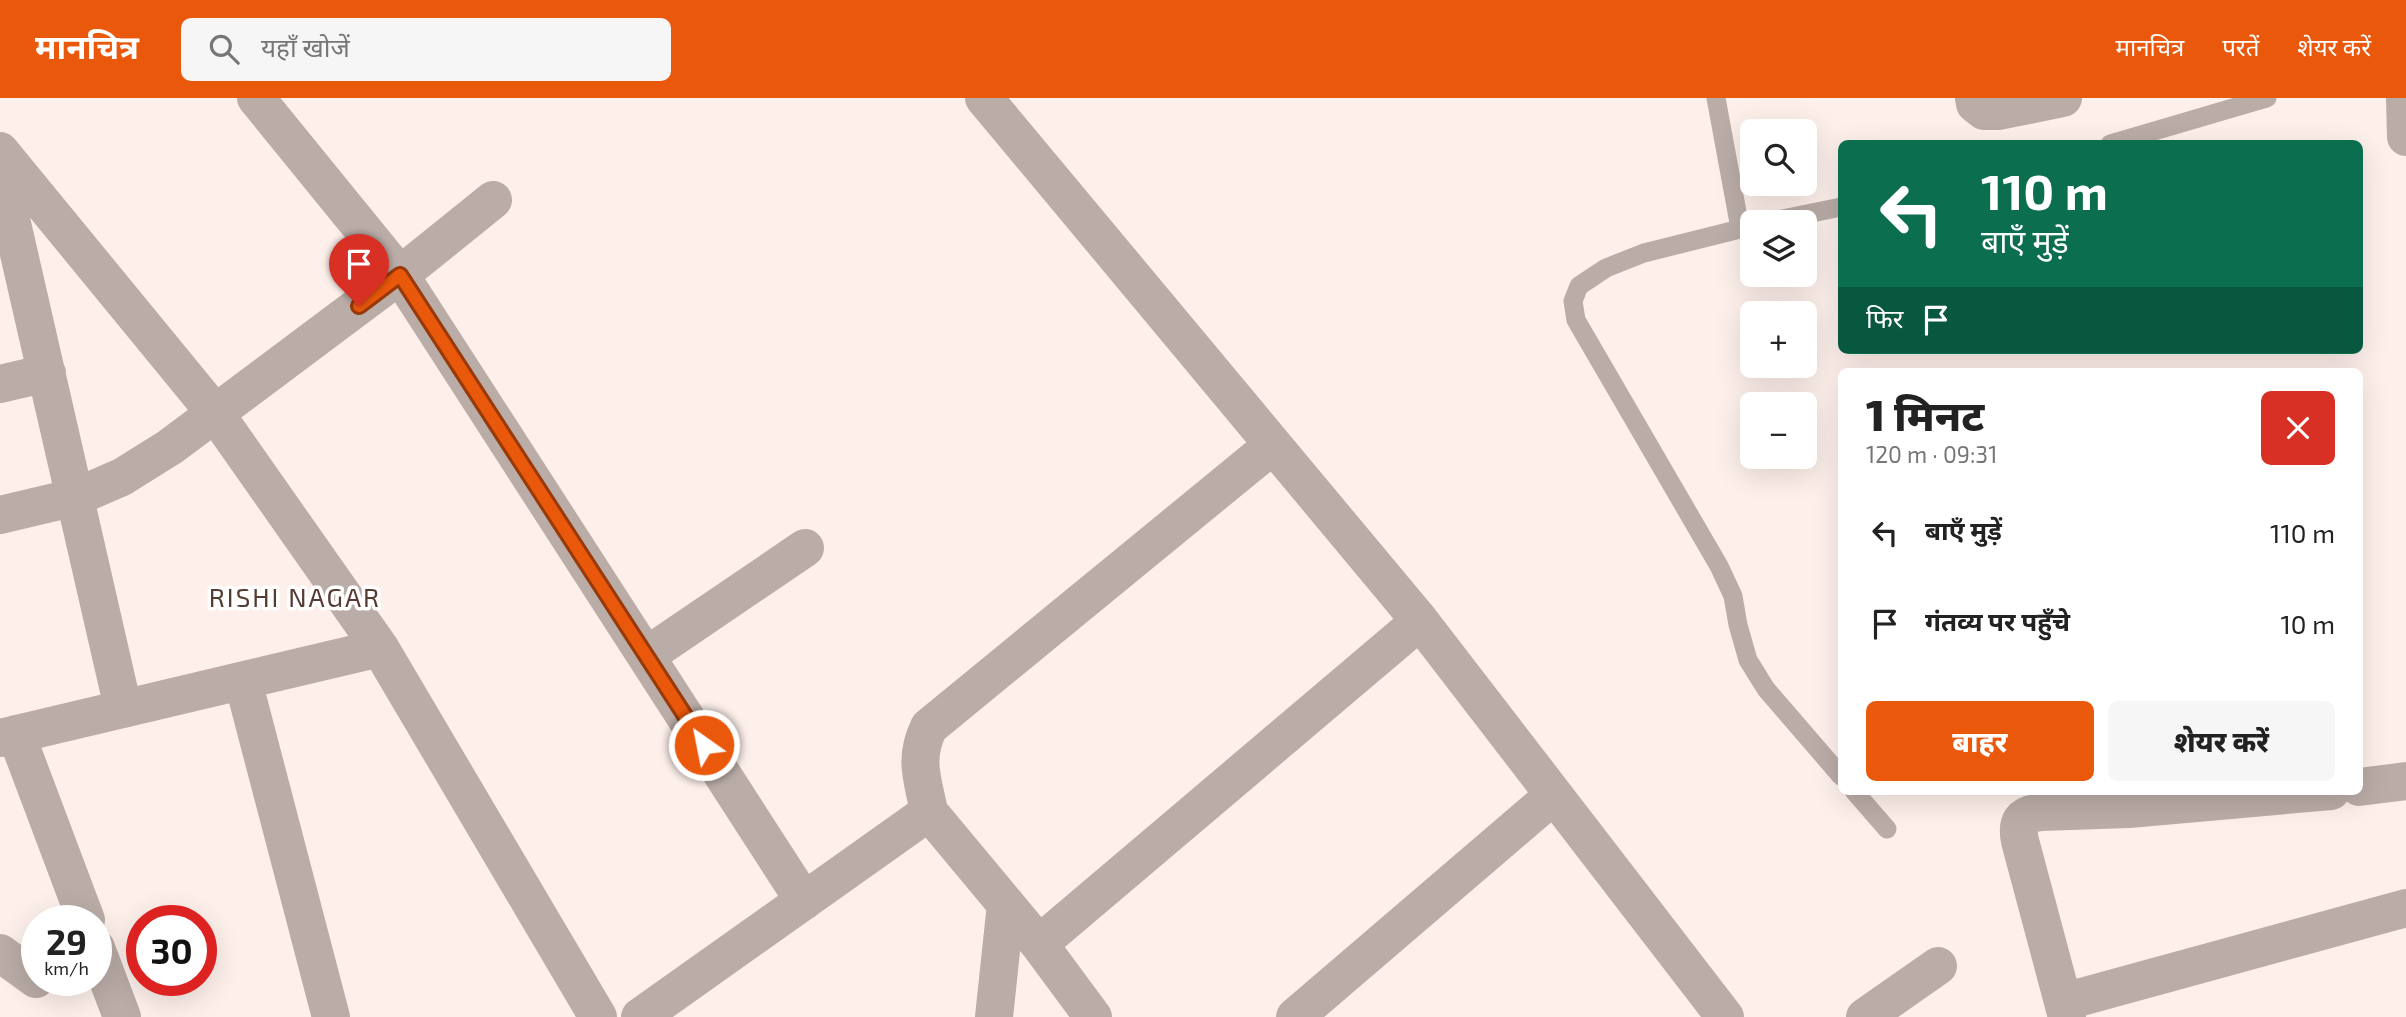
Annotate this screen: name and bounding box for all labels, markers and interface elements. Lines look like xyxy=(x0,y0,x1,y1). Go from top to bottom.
search box xyxy=(181,18,671,81)
text: मानचित्र xyxy=(35,26,139,66)
icon: search xyxy=(205,30,243,68)
text: यहाँ खोजें xyxy=(261,31,350,62)
text: मानचित्र xyxy=(2116,32,2184,61)
text: परतें xyxy=(2222,32,2259,61)
text: शेयर करें xyxy=(2297,32,2371,61)
map controls xyxy=(1740,119,1817,469)
button: search xyxy=(1740,119,1817,196)
text: 110 m xyxy=(1981,161,2108,220)
icon: left xyxy=(1866,168,1957,259)
button: layers xyxy=(1740,210,1817,287)
text: बाएँ मुड़ें xyxy=(1981,221,2069,259)
pin xyxy=(329,234,389,306)
icon: arrive xyxy=(340,245,378,283)
button: + xyxy=(1740,301,1817,378)
icon: arrive xyxy=(1917,301,1955,339)
text: फिर xyxy=(1866,302,1903,333)
text: 1 मिनट xyxy=(1866,389,1984,439)
button: close xyxy=(2261,391,2335,465)
button: − xyxy=(1740,392,1817,469)
text: 120 m · 09:31 xyxy=(1866,440,1997,468)
icon: left xyxy=(1866,514,1904,552)
text: बाएँ मुड़ें xyxy=(1925,514,2002,545)
text: 110 m xyxy=(2270,517,2335,548)
district label: RISHI NAGAR xyxy=(209,581,381,612)
icon: arrive xyxy=(1866,605,1904,643)
text: गंतव्य पर पहुँचे xyxy=(1925,605,2070,636)
text: 10 m xyxy=(2280,608,2335,639)
button: बाहर xyxy=(1866,701,2094,781)
button: शेयर करें xyxy=(2108,701,2335,781)
position arrow xyxy=(667,708,741,782)
speed limit sign: 30 xyxy=(126,905,217,996)
text: 29 xyxy=(46,920,87,962)
text: km/h xyxy=(44,957,89,979)

